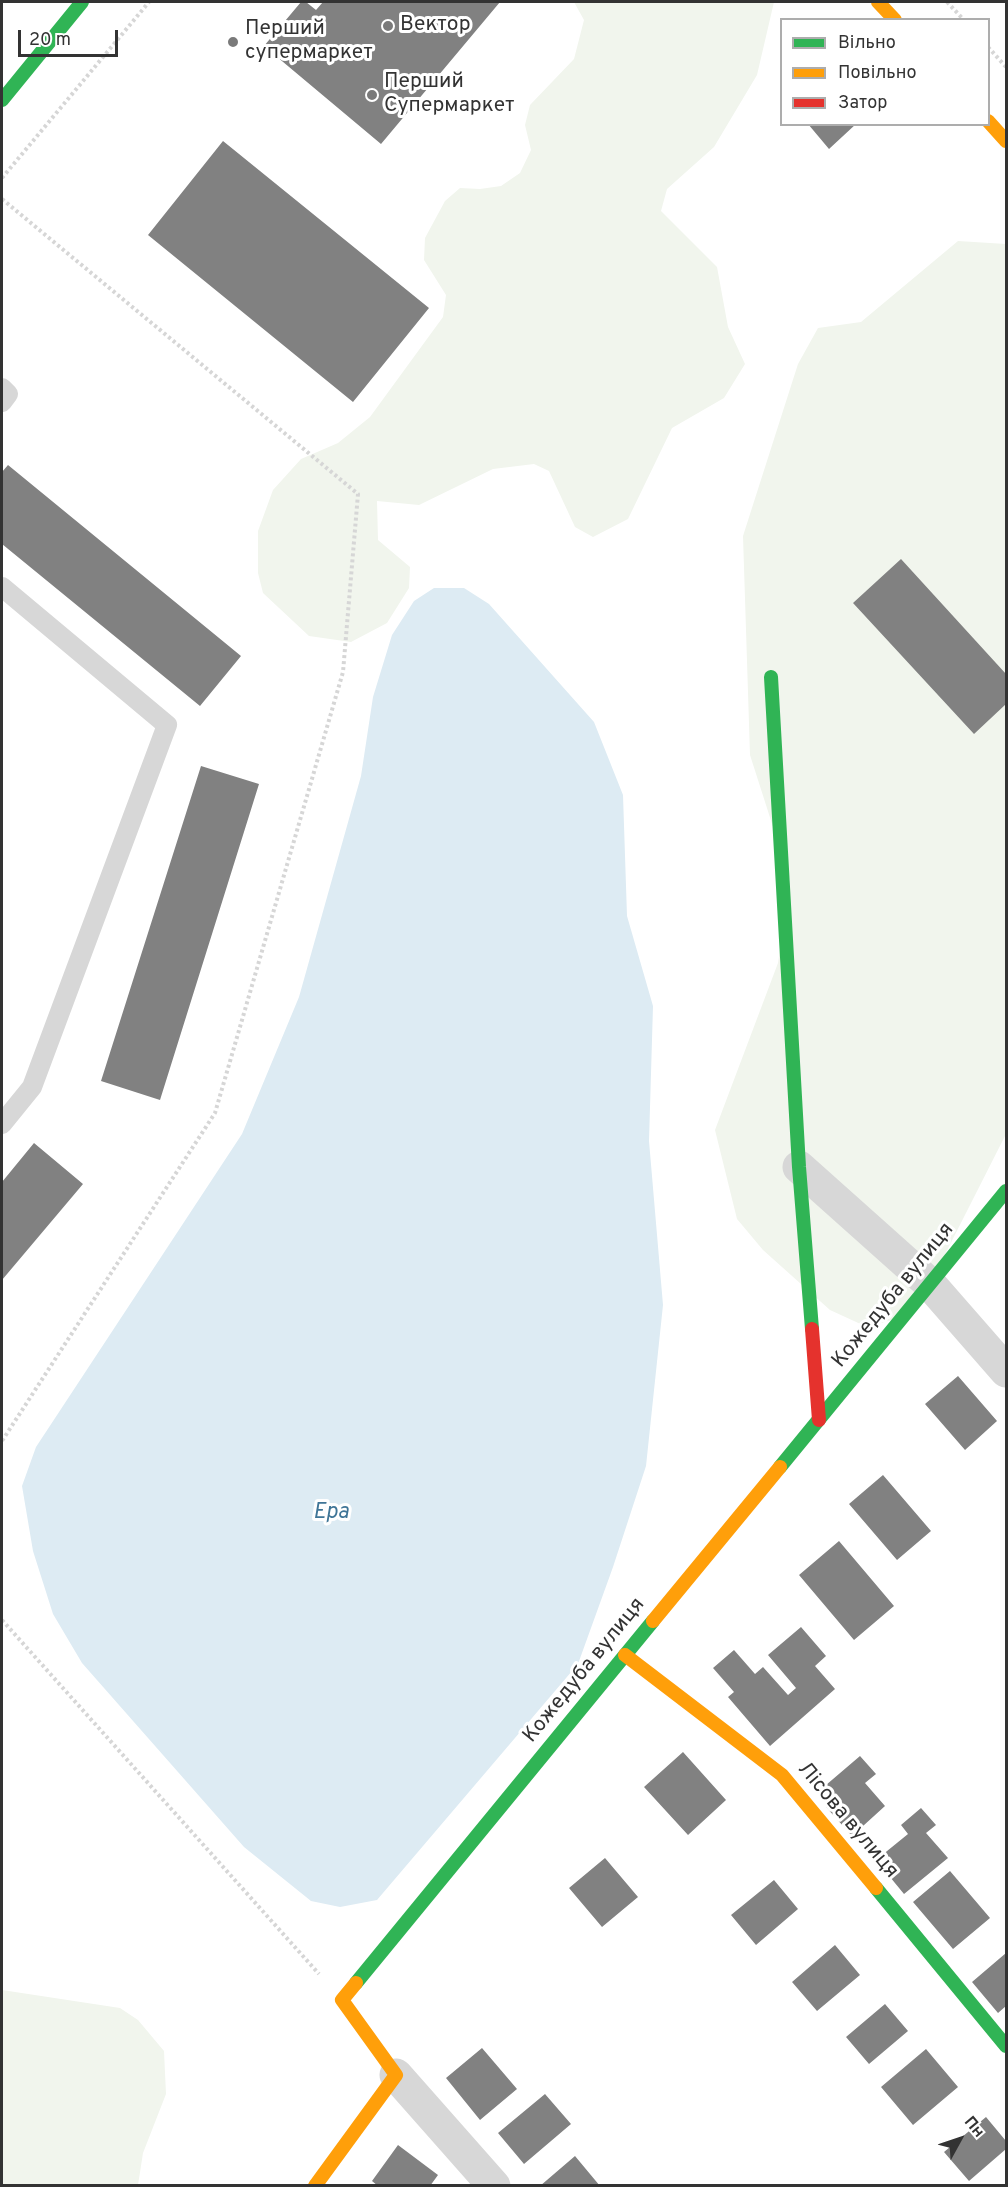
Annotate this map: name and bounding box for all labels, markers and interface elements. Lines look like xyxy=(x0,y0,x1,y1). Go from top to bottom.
place label: Вектор xyxy=(400,13,471,39)
place label: Перший супермаркет xyxy=(245,17,373,67)
scale bar xyxy=(21,18,122,56)
legend xyxy=(780,18,990,126)
marker: Вектор xyxy=(381,19,395,33)
text: 20 m xyxy=(29,29,71,52)
text: Вільно xyxy=(838,32,896,55)
marker: Перший супермаркет xyxy=(226,35,240,49)
text: Повільно xyxy=(838,62,917,85)
place label: Перший Супермаркет xyxy=(384,70,515,120)
marker: Перший Супермаркет xyxy=(365,88,379,102)
text: Затор xyxy=(838,92,887,115)
street label: Кожедуба вулиця xyxy=(828,1218,960,1374)
water label: Ера xyxy=(313,1501,349,1527)
street label: Кожедуба вулиця xyxy=(519,1593,651,1749)
street label: Лісова вулиця xyxy=(791,1758,903,1884)
north arrow xyxy=(930,2109,990,2169)
text: Пн xyxy=(959,2113,988,2142)

